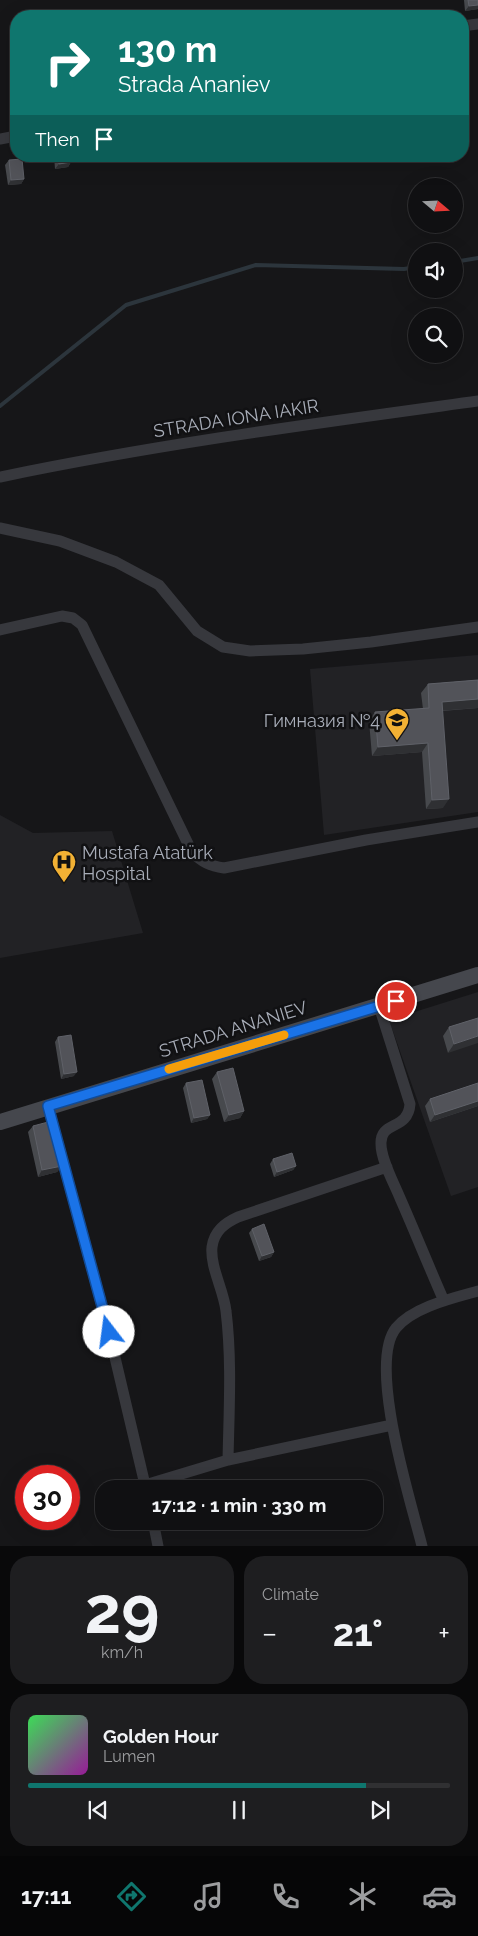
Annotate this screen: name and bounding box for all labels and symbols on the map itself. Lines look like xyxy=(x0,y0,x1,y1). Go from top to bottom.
north arrow xyxy=(408,178,462,232)
street label: STRADA IONA IAKIR xyxy=(152,395,320,441)
school or university icon: Гимназия №4 xyxy=(384,707,410,741)
place label: Гимназия №4 xyxy=(264,710,380,731)
place label: Mustafa Atatürk Hospital xyxy=(82,842,213,884)
hospital icon: Mustafa Atatürk Hospital xyxy=(51,849,77,883)
pin xyxy=(375,980,417,1022)
street label: STRADA ANANIEV xyxy=(156,997,310,1061)
position arrow xyxy=(82,1305,134,1357)
speed limit sign: 30 xyxy=(15,1465,80,1530)

